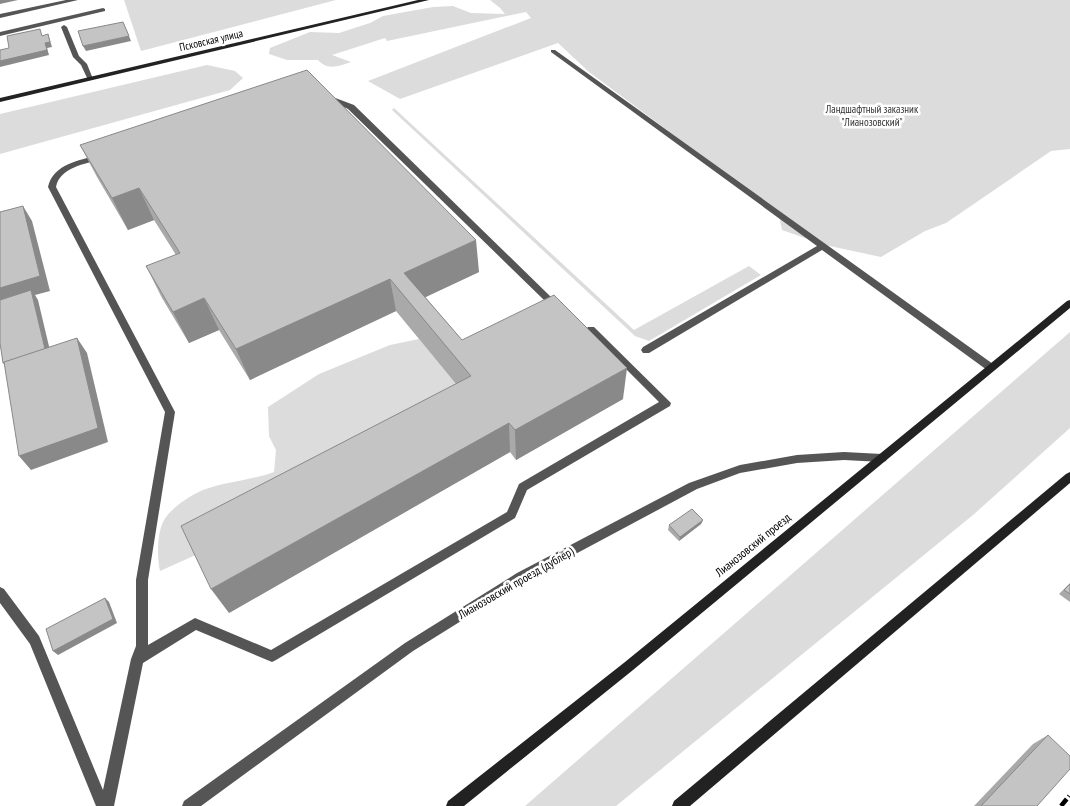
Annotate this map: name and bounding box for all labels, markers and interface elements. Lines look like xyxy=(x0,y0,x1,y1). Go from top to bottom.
street label: Псковская улица xyxy=(178,26,244,54)
park label: Ландшафтный заказник "Лианозовский" xyxy=(825,102,919,129)
street label: Лианозовский проезд xyxy=(711,509,794,580)
street label: Лианозовский проезд (дублёр) xyxy=(454,543,576,622)

